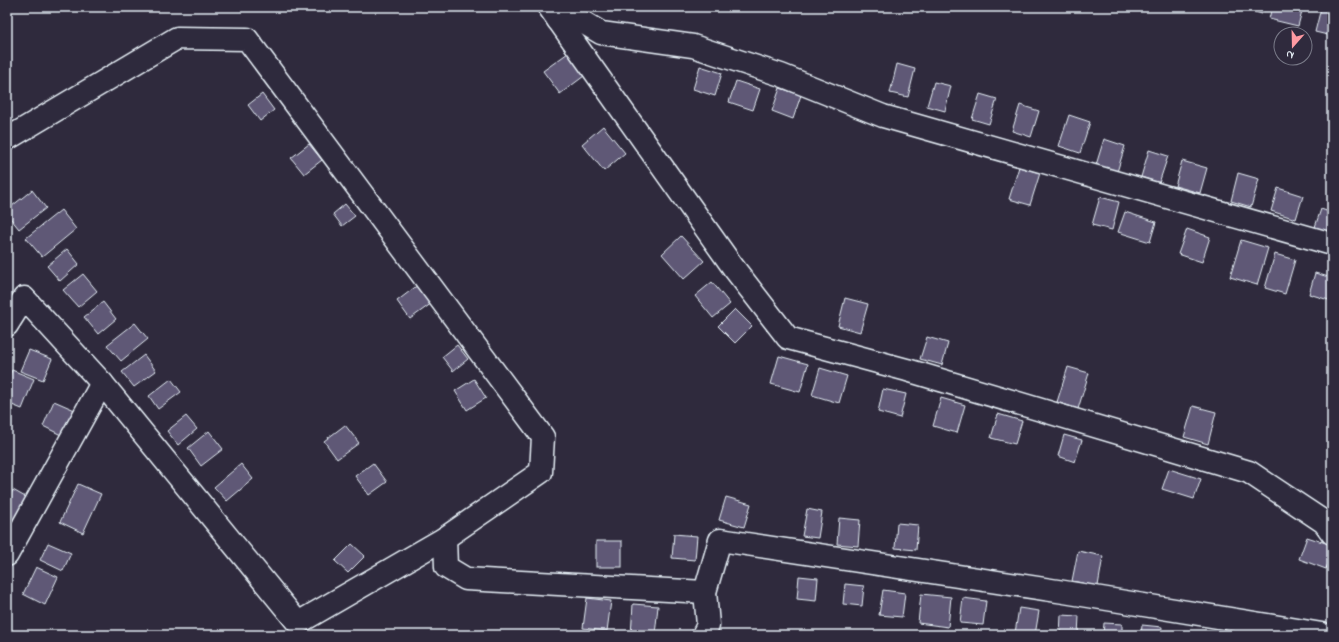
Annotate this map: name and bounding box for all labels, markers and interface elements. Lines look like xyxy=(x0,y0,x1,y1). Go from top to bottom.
north arrow xyxy=(1273,26,1313,66)
text: N xyxy=(1284,46,1296,63)

